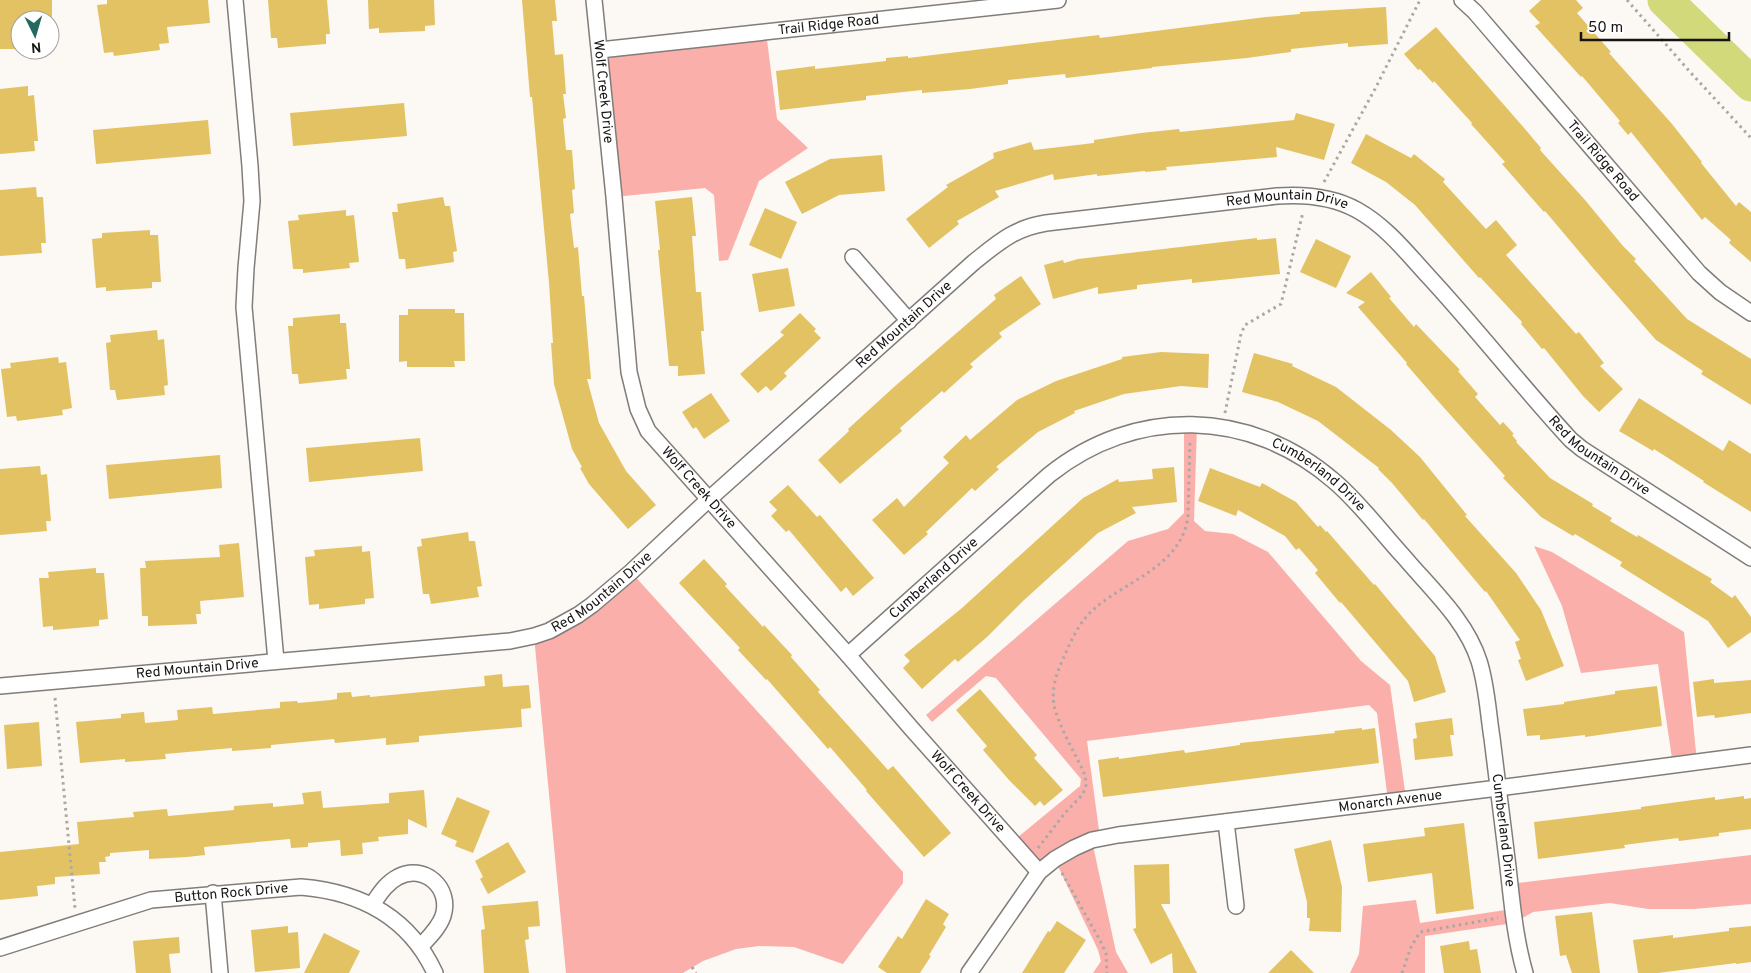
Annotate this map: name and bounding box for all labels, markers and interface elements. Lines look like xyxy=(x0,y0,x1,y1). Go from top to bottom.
north arrow xyxy=(10,10,60,60)
scale bar xyxy=(1581,10,1728,42)
street label: Trail Ridge Road xyxy=(777,11,880,39)
text: 50 m xyxy=(1588,19,1623,38)
text: N xyxy=(30,38,42,55)
street label: Wolf Creek Drive xyxy=(590,39,617,144)
street label: Trail Ridge Road xyxy=(1563,117,1642,205)
street label: Red Mountain Drive xyxy=(1225,187,1351,213)
street label: Red Mountain Drive xyxy=(852,277,955,372)
street label: Red Mountain Drive xyxy=(1545,412,1653,499)
street label: Cumberland Drive xyxy=(1269,434,1369,515)
street label: Wolf Creek Drive xyxy=(658,443,740,532)
street label: Cumberland Drive xyxy=(886,534,982,623)
street label: Red Mountain Drive xyxy=(548,548,656,636)
street label: Red Mountain Drive xyxy=(135,655,259,682)
street label: Wolf Creek Drive xyxy=(927,747,1009,836)
street label: Cumberland Drive xyxy=(1488,773,1519,888)
street label: Monarch Avenue xyxy=(1338,786,1443,816)
street label: Button Rock Drive xyxy=(174,880,289,906)

